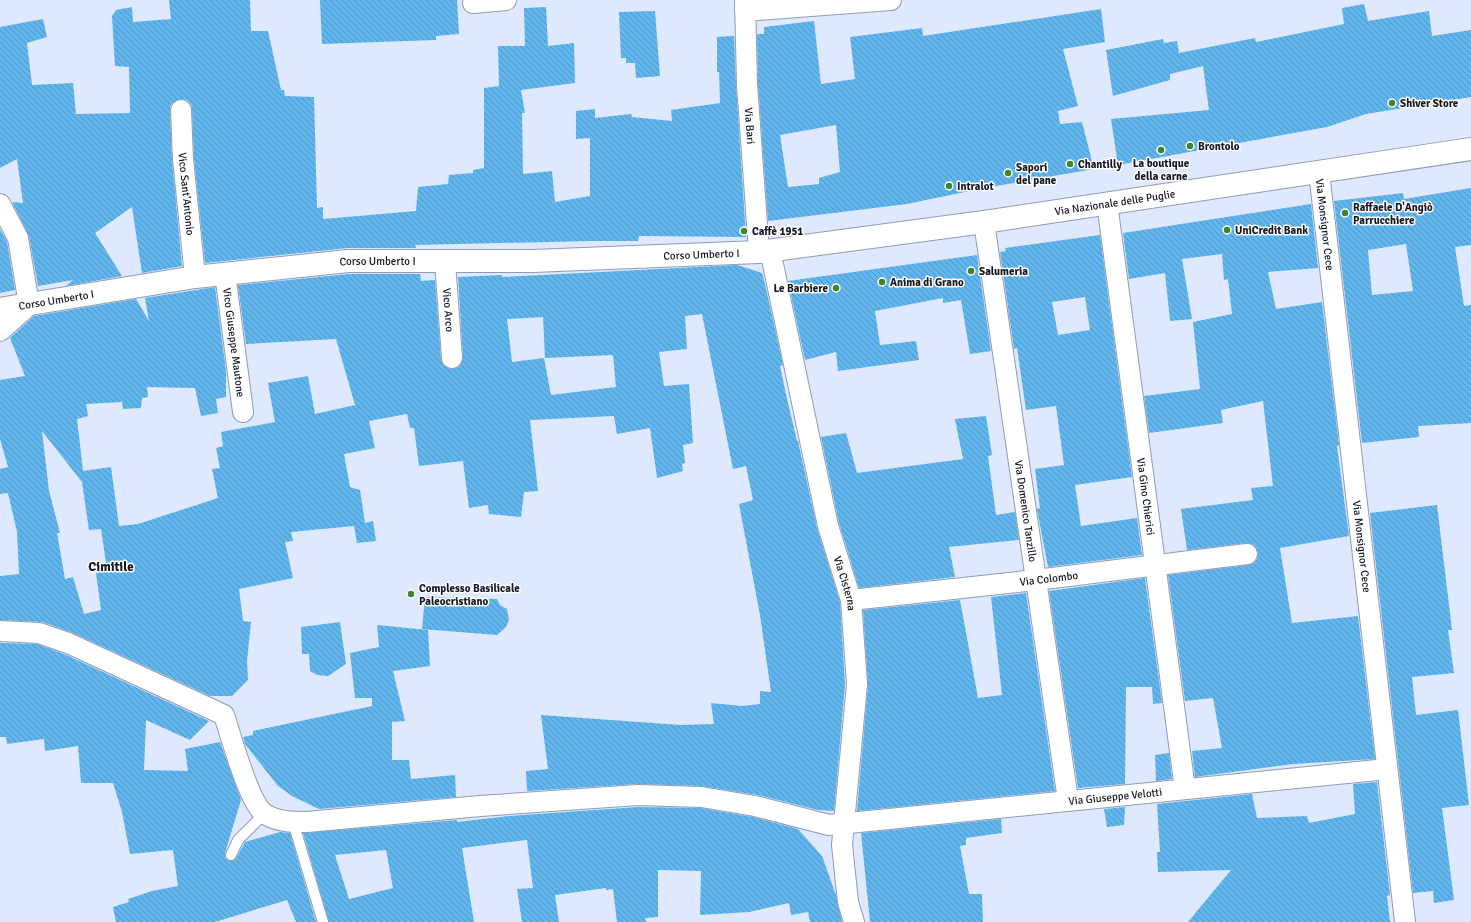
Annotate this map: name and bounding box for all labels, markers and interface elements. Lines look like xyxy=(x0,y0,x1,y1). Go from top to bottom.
place label: Shiver Store xyxy=(1400,97,1459,110)
marker: Shiver Store xyxy=(1387,98,1397,108)
street label: Via Bari xyxy=(742,107,758,145)
place label: Brontolo xyxy=(1198,140,1240,153)
marker: Brontolo xyxy=(1185,141,1195,151)
marker: La boutique della carne xyxy=(1156,145,1166,155)
street label: Vico Sant'Antonio xyxy=(176,152,197,236)
place label: La boutique della carne xyxy=(1133,157,1190,183)
place label: Chantilly xyxy=(1078,158,1122,171)
marker: Chantilly xyxy=(1065,159,1075,169)
place label: Sapori del pane xyxy=(1016,161,1057,187)
marker: Sapori del pane xyxy=(1003,168,1013,178)
street label: Via Monsignor Cece xyxy=(1313,178,1337,271)
place label: Intralot xyxy=(957,180,994,193)
marker: Intralot xyxy=(944,181,954,191)
street label: Via Nazionale delle Puglie xyxy=(1054,187,1176,218)
place label: Raffaele D'Angiò Parrucchiere xyxy=(1353,201,1433,227)
marker: Raffaele D'Angiò Parrucchiere xyxy=(1340,208,1350,218)
place label: UniCredit Bank xyxy=(1235,224,1308,237)
place label: Caffè 1951 xyxy=(752,225,803,238)
marker: UniCredit Bank xyxy=(1222,225,1232,235)
marker: Caffè 1951 xyxy=(739,226,749,236)
street label: Corso Umberto I xyxy=(663,246,740,262)
street label: Corso Umberto I xyxy=(339,255,416,268)
place label: Salumeria xyxy=(979,265,1028,278)
marker: Salumeria xyxy=(966,266,976,276)
place label: Anima di Grano xyxy=(890,276,964,289)
marker: Anima di Grano xyxy=(877,277,887,287)
place label: Le Barbiere xyxy=(773,282,829,295)
marker: Le Barbiere xyxy=(831,283,841,293)
street label: Corso Umberto I xyxy=(18,287,95,312)
street label: Vico Giuseppe Mautone xyxy=(220,287,248,398)
street label: Vico Arco xyxy=(440,287,457,333)
street label: Via Gino Chierici xyxy=(1134,457,1158,536)
street label: Via Domenico Tanzillo xyxy=(1012,459,1040,563)
street label: Via Monsignor Cece xyxy=(1350,500,1374,593)
street label: Via Cisterna xyxy=(831,554,858,612)
district label: Cimitile xyxy=(88,559,134,575)
street label: Via Colombo xyxy=(1019,568,1079,588)
place label: Complesso Basilicale Paleocristiano xyxy=(419,582,520,608)
marker: Complesso Basilicale Paleocristiano xyxy=(406,589,416,599)
street label: Via Giuseppe Velotti xyxy=(1068,785,1163,807)

